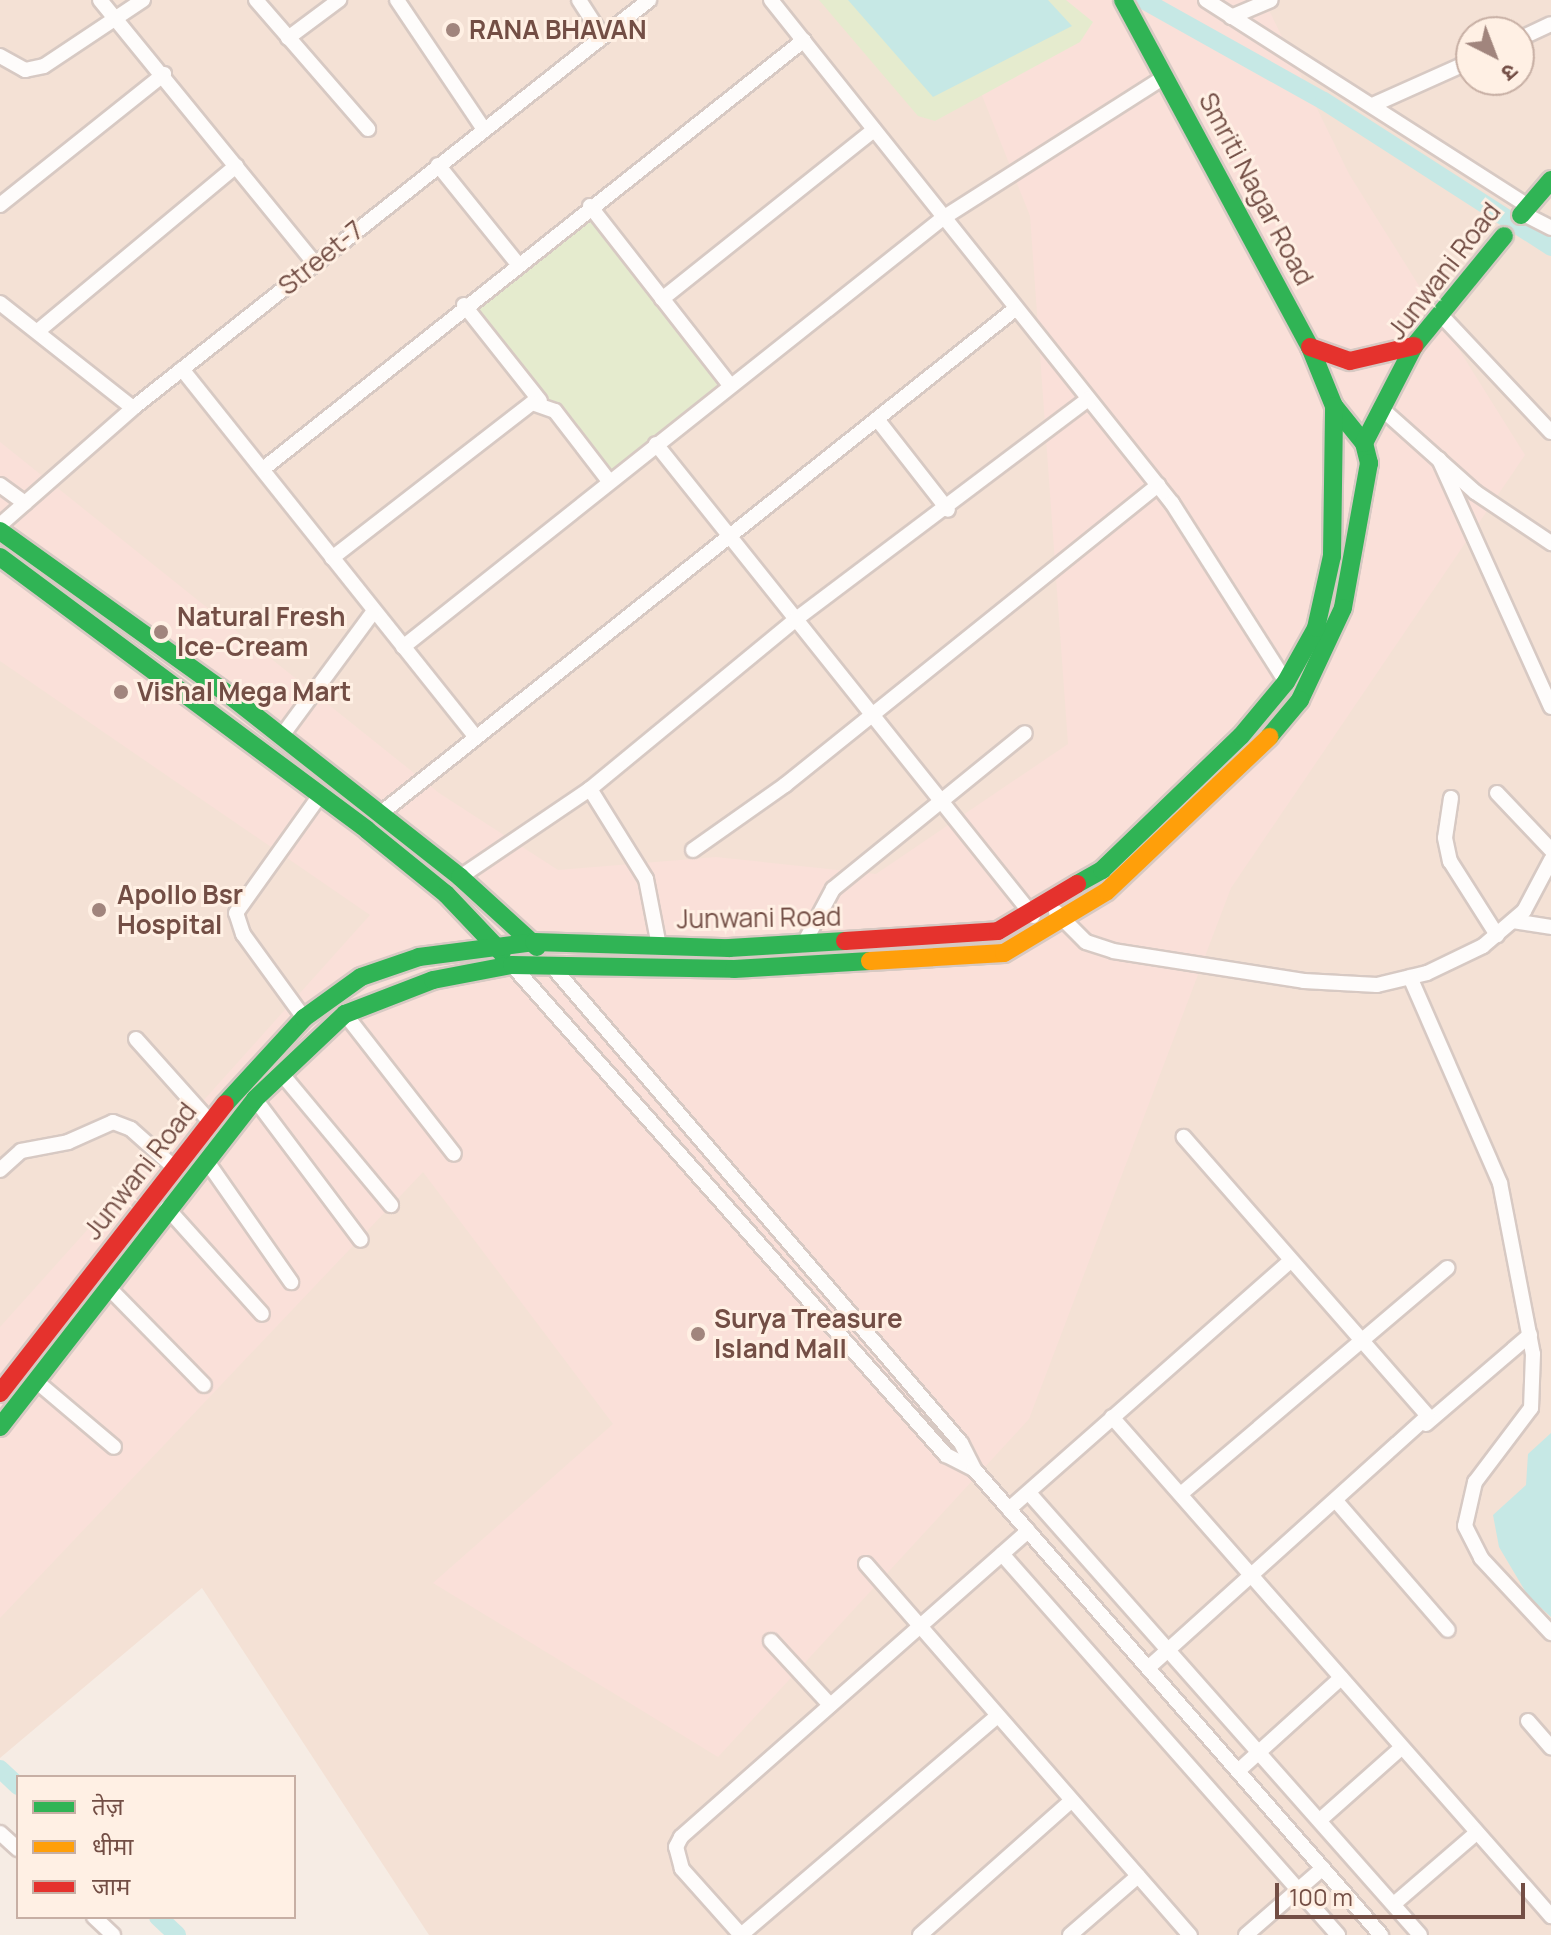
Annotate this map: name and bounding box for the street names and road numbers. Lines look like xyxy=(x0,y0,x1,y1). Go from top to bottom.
street label: Smriti Nagar Road xyxy=(1192,87,1320,291)
street label: Junwani Road xyxy=(1381,196,1507,346)
street label: Street-7 xyxy=(272,214,370,302)
street label: Junwani Road xyxy=(676,901,842,935)
street label: Junwani Road xyxy=(77,1096,203,1246)

